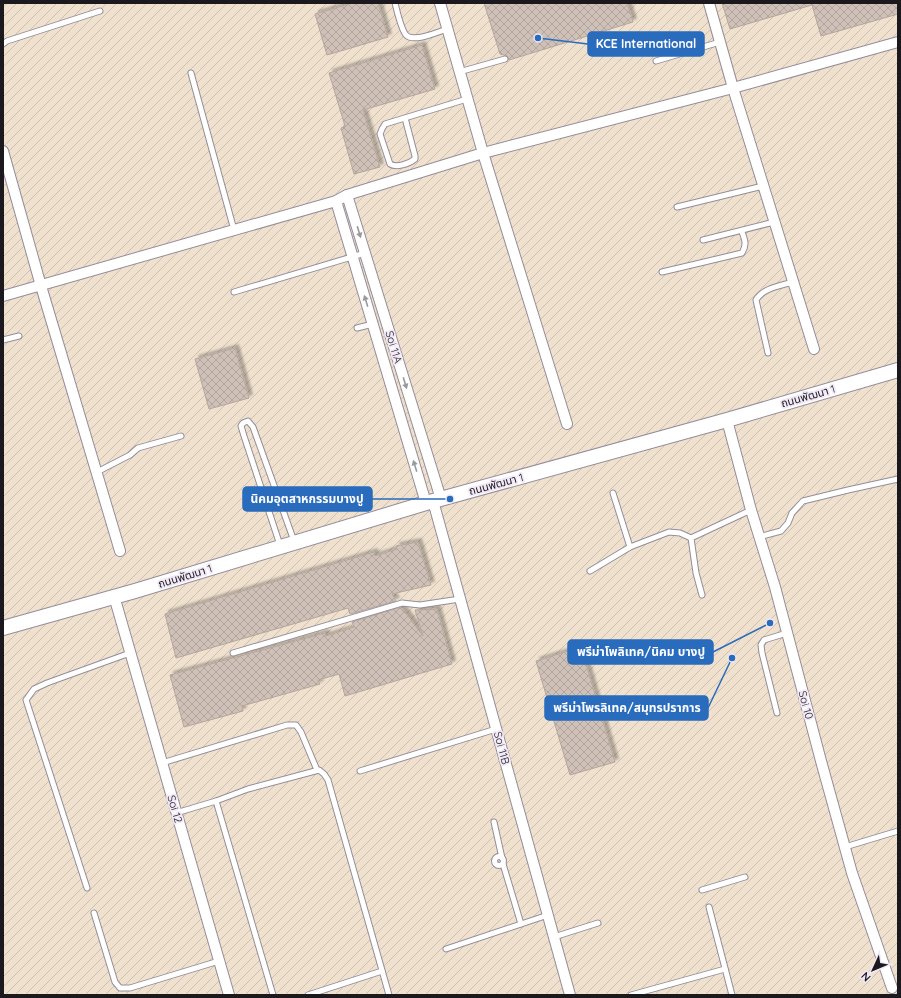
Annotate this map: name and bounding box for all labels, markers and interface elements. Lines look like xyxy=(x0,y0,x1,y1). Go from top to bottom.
callout: KCE International xyxy=(588,32,704,56)
text: KCE International xyxy=(596,36,696,51)
one-way arrow xyxy=(356,227,362,239)
one-way arrow xyxy=(363,295,369,307)
street label: Soi 11A xyxy=(382,329,406,365)
one-way arrow xyxy=(402,378,408,390)
street label: ถนนพัฒนา 1 xyxy=(779,382,837,410)
one-way arrow xyxy=(412,459,418,471)
street label: ถนนพัฒนา 1 xyxy=(467,470,525,498)
callout: นิคมอุตสาหกรรมบางปู xyxy=(243,487,372,511)
text: นิคมอุตสาหกรรมบางปู xyxy=(250,491,364,507)
street label: ถนนพัฒนา 1 xyxy=(156,561,214,591)
callout: พรีม่าโพลิเทค/นิคม บางปู xyxy=(568,640,713,664)
text: พรีม่าโพลิเทค/นิคม บางปู xyxy=(577,644,705,660)
street label: Soi 10 xyxy=(796,689,816,721)
callout: พรีม่าโพรลิเทค/สมุทรปราการ xyxy=(545,696,708,720)
text: พรีม่าโพรลิเทค/สมุทรปราการ xyxy=(553,700,701,715)
street label: Soi 11B xyxy=(491,730,513,766)
street label: Soi 12 xyxy=(164,793,186,825)
north arrow xyxy=(853,950,893,990)
text: N xyxy=(858,969,874,985)

